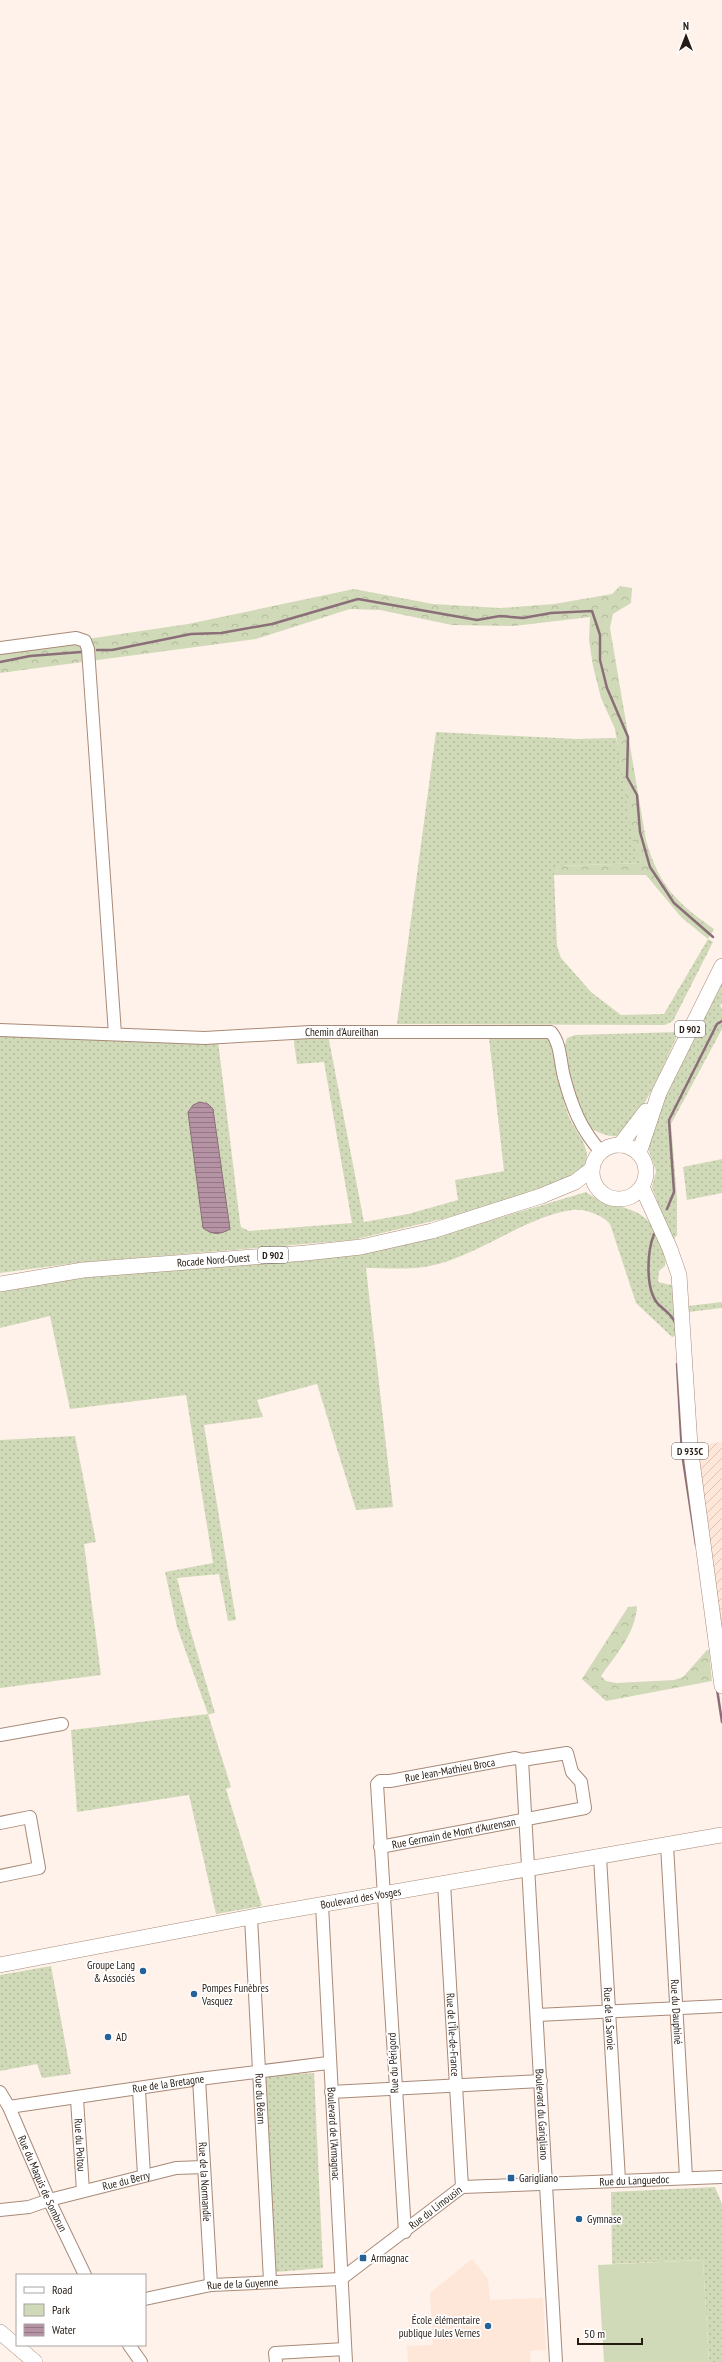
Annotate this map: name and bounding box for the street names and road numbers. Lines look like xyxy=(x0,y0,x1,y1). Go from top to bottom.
road number: D 902 xyxy=(675,1021,705,1037)
street label: Chemin d'Aureilhan xyxy=(305,1025,379,1039)
road number: D 902 xyxy=(258,1247,288,1263)
street label: Rocade Nord-Ouest xyxy=(176,1250,251,1270)
road number: D 935C xyxy=(672,1443,708,1459)
street label: Rue Jean-Mathieu Broca xyxy=(404,1755,496,1785)
street label: Rue Germain de Mont d'Aurensan xyxy=(391,1814,517,1852)
street label: Boulevard des Vosges xyxy=(319,1884,403,1912)
street label: Rue du Dauphiné xyxy=(668,1979,685,2045)
street label: Rue de la Savoie xyxy=(601,1987,618,2051)
street label: Rue de l'Île-de-France xyxy=(444,1993,462,2077)
street label: Rue du Périgord xyxy=(384,2032,402,2094)
street label: Boulevard du Garigliano xyxy=(532,2068,552,2161)
street label: Rue de la Bretagne xyxy=(132,2071,205,2096)
street label: Rue du Béarn xyxy=(252,2073,269,2125)
street label: Boulevard de l'Armagnac xyxy=(325,2087,343,2181)
street label: Rue du Poitou xyxy=(71,2118,89,2172)
street label: Rue du Maquis de Sombrun xyxy=(15,2133,70,2234)
street label: Rue de la Normandie xyxy=(196,2142,214,2223)
street label: Rue du Berry xyxy=(101,2168,152,2193)
street label: Rue du Languedoc xyxy=(599,2172,670,2189)
street label: Rue du Limousin xyxy=(406,2182,465,2232)
street label: Rue de la Guyenne xyxy=(206,2275,279,2293)

